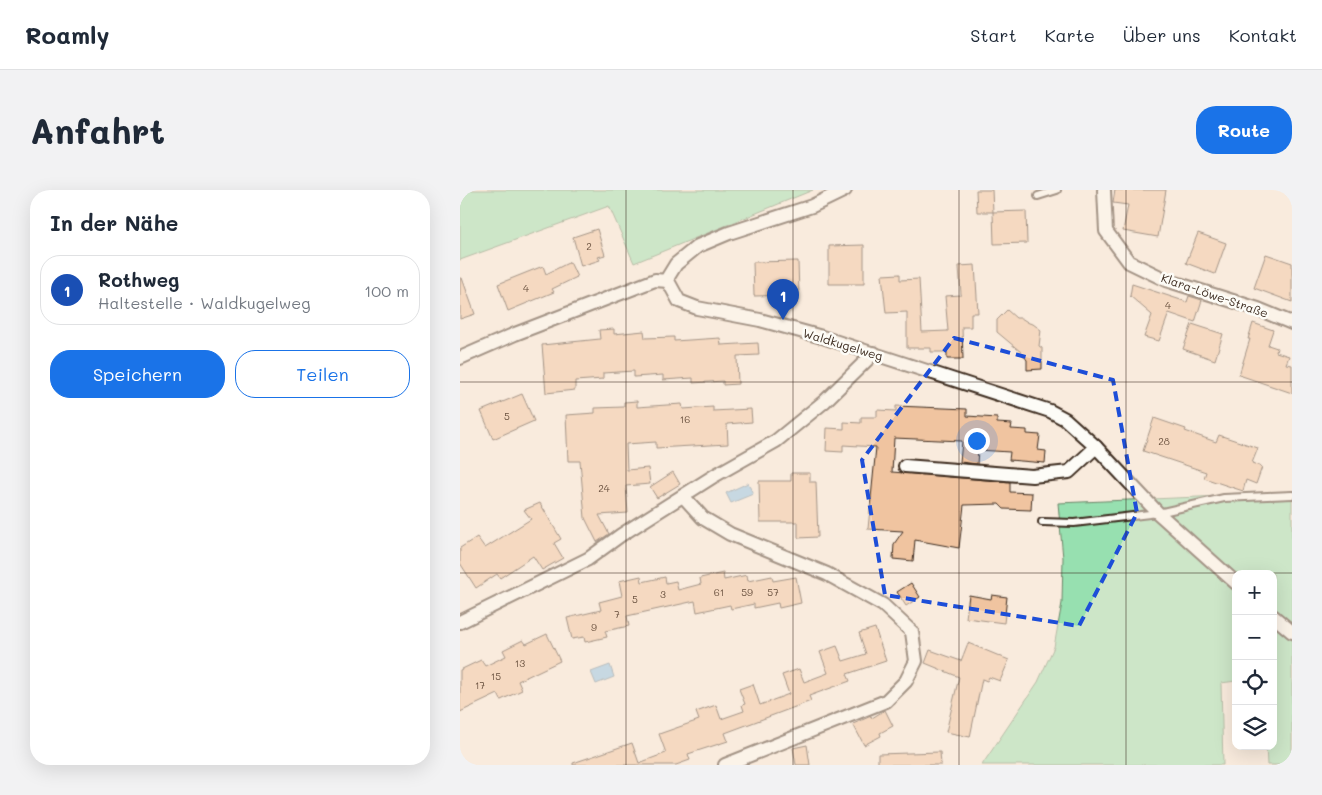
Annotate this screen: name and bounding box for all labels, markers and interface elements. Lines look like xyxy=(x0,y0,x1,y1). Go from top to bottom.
text: Roamly xyxy=(25,19,109,50)
text: Start xyxy=(970,23,1017,47)
text: Karte xyxy=(1045,23,1095,47)
text: Über uns xyxy=(1123,23,1201,47)
text: Kontakt xyxy=(1229,23,1297,47)
button: Route xyxy=(1196,106,1292,154)
text: Anfahrt xyxy=(30,107,165,153)
text: In der Nähe xyxy=(50,209,178,236)
house number: 2 xyxy=(586,239,592,253)
text: Rothweg xyxy=(98,267,179,292)
street label: Klara-Löwe-Straße xyxy=(1159,269,1271,321)
pin: 1 xyxy=(767,279,799,320)
text: 1 xyxy=(63,280,71,301)
text: 100 m xyxy=(364,280,409,301)
house number: 4 xyxy=(523,281,529,295)
text: Haltestelle · Waldkugelweg xyxy=(98,292,310,313)
house number: 4 xyxy=(1165,298,1171,312)
street label: Waldkugelweg xyxy=(801,324,885,364)
button: Speichern xyxy=(50,350,225,398)
button: Teilen xyxy=(235,350,410,398)
house number: 5 xyxy=(504,409,510,423)
house number: 16 xyxy=(680,412,690,426)
your location xyxy=(964,428,990,454)
house number: 28 xyxy=(1158,434,1170,448)
house number: 24 xyxy=(598,481,610,495)
map controls xyxy=(1232,570,1277,750)
button: + xyxy=(1232,570,1277,615)
house number: 61 xyxy=(714,585,724,599)
house number: 59 xyxy=(741,585,753,599)
house number: 57 xyxy=(767,585,779,599)
house number: 3 xyxy=(660,587,666,601)
house number: 5 xyxy=(632,592,638,606)
house number: 7 xyxy=(614,607,620,621)
button: − xyxy=(1232,615,1277,660)
house number: 9 xyxy=(591,620,597,634)
house number: 13 xyxy=(515,656,525,670)
button: locate xyxy=(1232,660,1277,705)
house number: 15 xyxy=(491,669,501,683)
house number: 17 xyxy=(475,678,485,692)
button: layers xyxy=(1232,705,1277,750)

